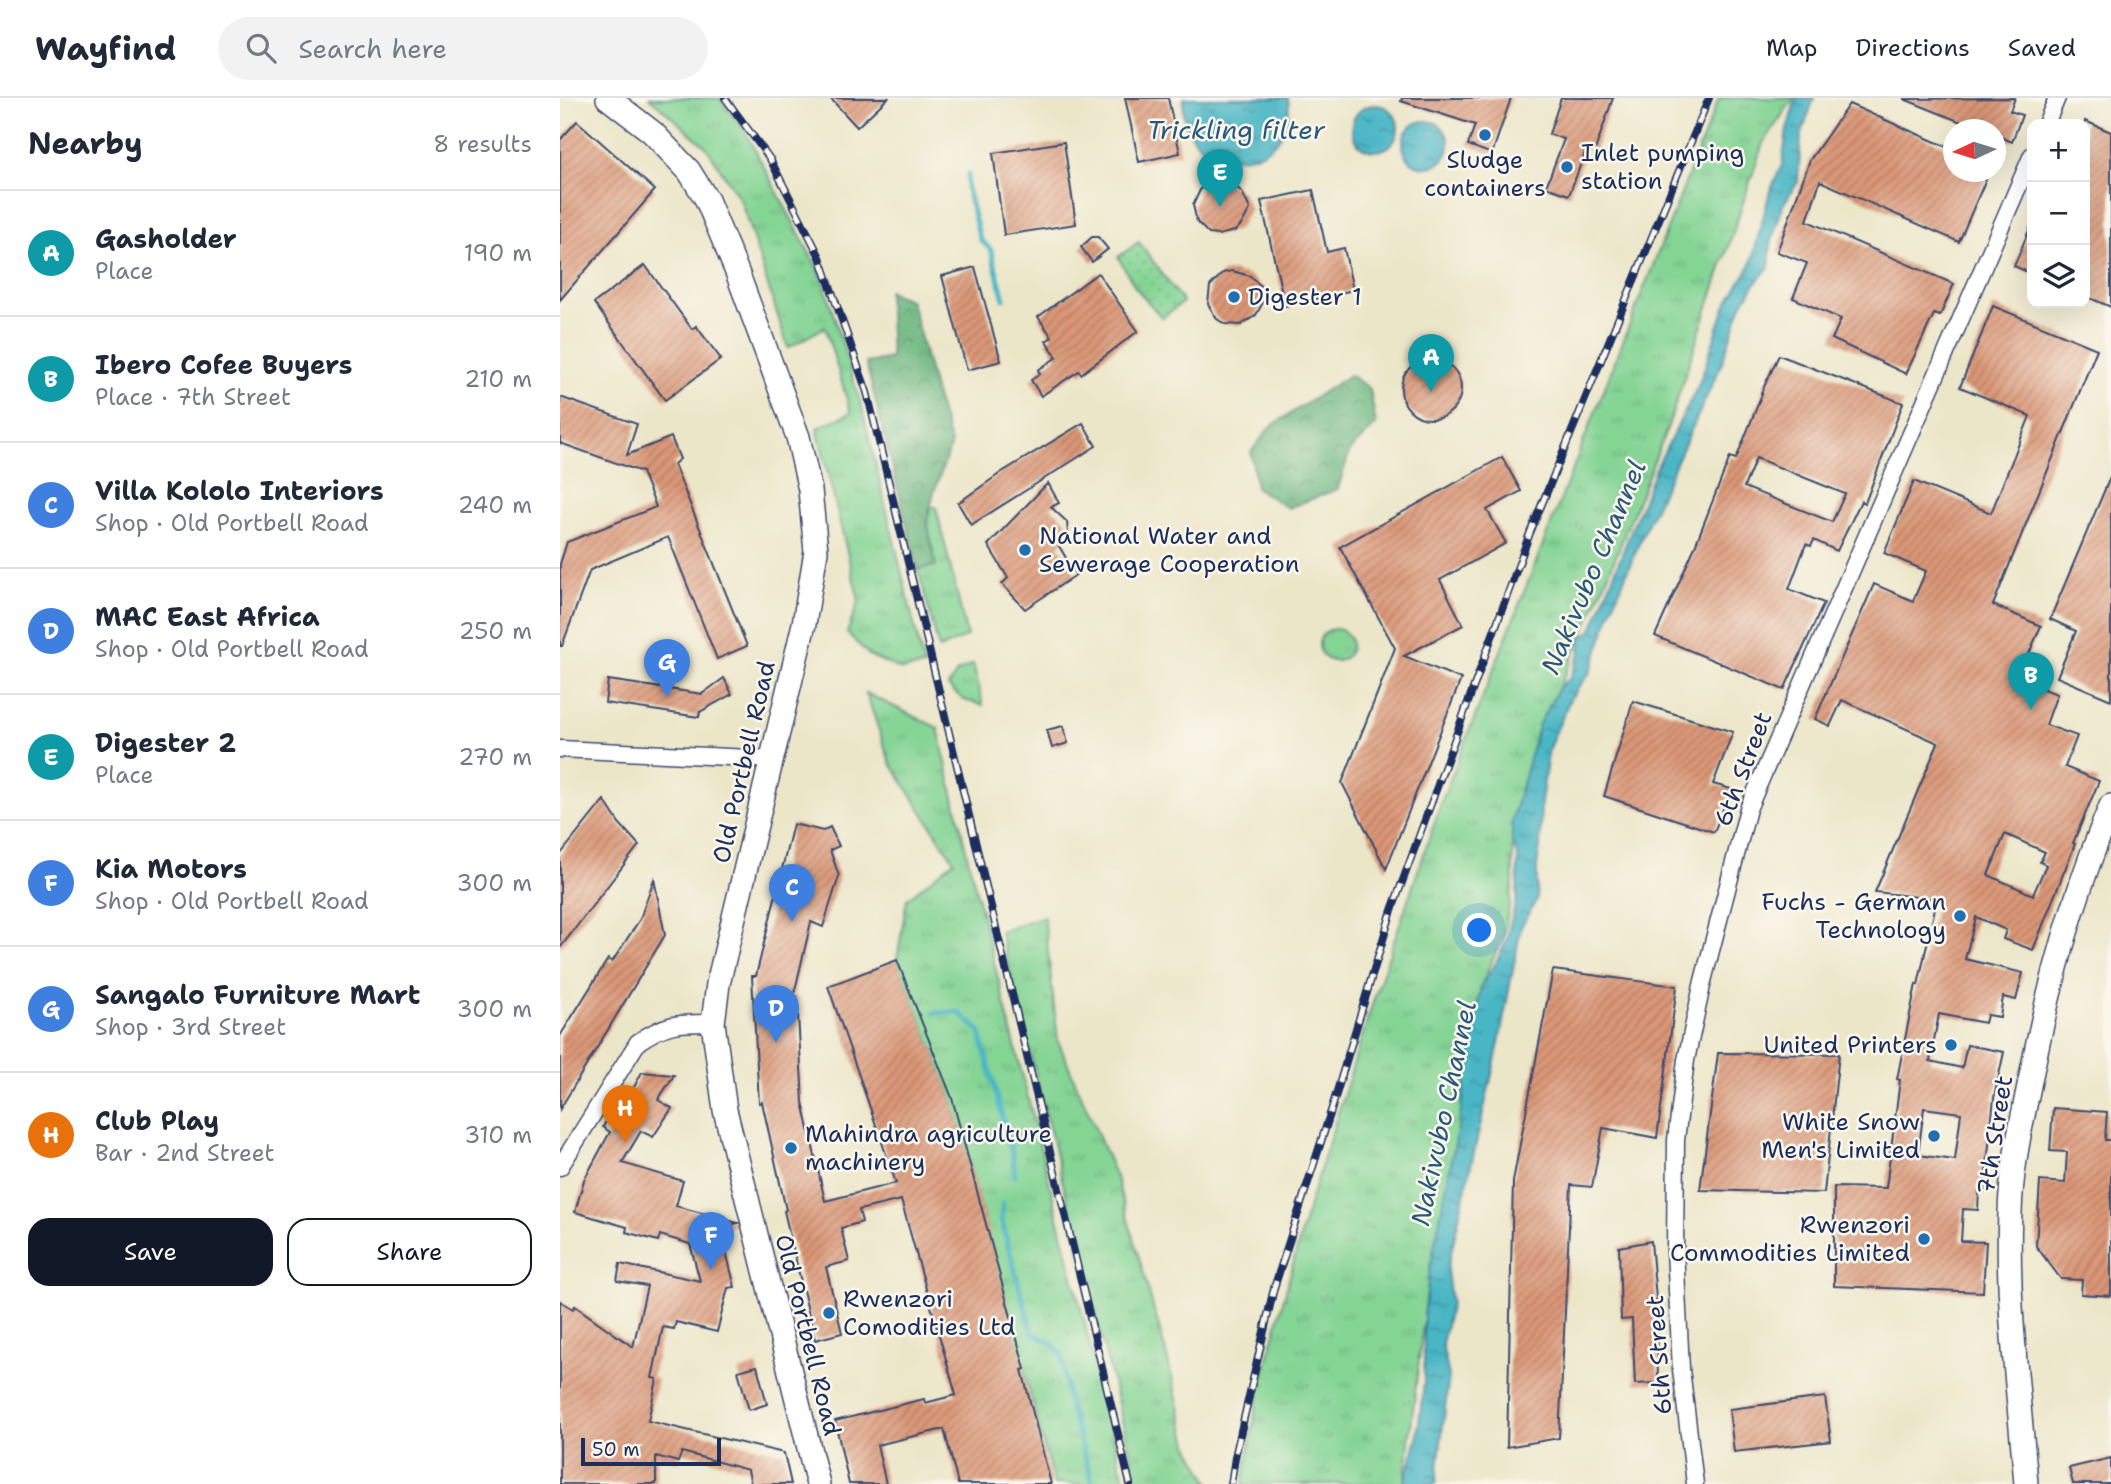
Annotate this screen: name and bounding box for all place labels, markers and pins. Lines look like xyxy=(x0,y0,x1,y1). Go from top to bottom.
marker: Sludge containers xyxy=(1477,127,1493,143)
place label: Inlet pumping station xyxy=(1581,137,1744,197)
place label: Sludge containers xyxy=(1424,144,1546,204)
pin: E xyxy=(1197,149,1243,207)
marker: Inlet pumping station xyxy=(1559,159,1575,175)
place label: Digester 1 xyxy=(1248,281,1362,313)
marker: Digester 1 xyxy=(1226,289,1242,305)
pin: A xyxy=(1408,334,1454,392)
place label: National Water and Sewerage Cooperation xyxy=(1039,520,1300,580)
marker: National Water and Sewerage Cooperation xyxy=(1017,542,1033,558)
pin: G xyxy=(644,639,690,697)
pin: B xyxy=(2008,652,2054,710)
pin: C xyxy=(769,864,815,922)
place label: Fuchs - German Technology xyxy=(1762,886,1946,946)
marker: Fuchs - German Technology xyxy=(1952,908,1968,924)
pin: D xyxy=(753,985,799,1043)
place label: United Printers xyxy=(1763,1029,1937,1061)
marker: United Printers xyxy=(1943,1037,1959,1053)
pin: H xyxy=(602,1085,648,1143)
place label: White Snow Men's Limited xyxy=(1761,1106,1920,1166)
place label: Mahindra agriculture machinery xyxy=(805,1118,1052,1178)
marker: White Snow Men's Limited xyxy=(1926,1128,1942,1144)
marker: Mahindra agriculture machinery xyxy=(783,1140,799,1156)
place label: Rwenzori Commodities Limited xyxy=(1670,1209,1910,1269)
pin: F xyxy=(688,1212,734,1270)
marker: Rwenzori Commodities Limited xyxy=(1916,1231,1932,1247)
place label: Rwenzori Comodities Ltd xyxy=(843,1283,1016,1343)
marker: Rwenzori Comodities Ltd xyxy=(821,1305,837,1321)

